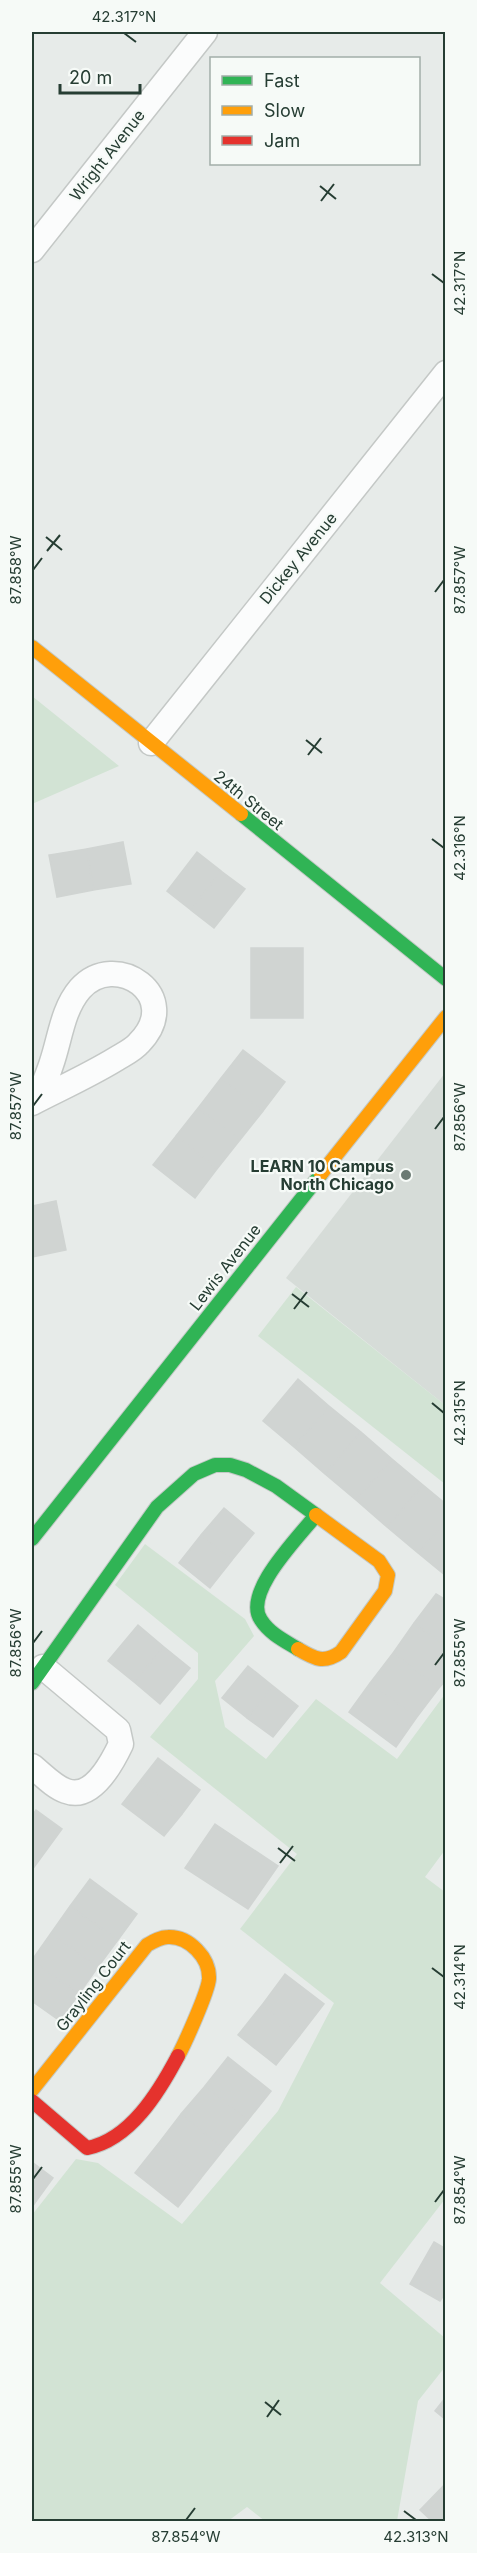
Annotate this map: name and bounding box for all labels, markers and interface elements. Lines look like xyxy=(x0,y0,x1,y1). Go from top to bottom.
text: 42.317°N xyxy=(92,7,156,26)
scale bar xyxy=(60,57,140,95)
legend xyxy=(210,57,420,165)
text: 20 m xyxy=(69,67,112,88)
text: Fast xyxy=(264,70,300,91)
text: Slow xyxy=(264,100,305,121)
street label: Wright Avenue xyxy=(65,105,149,205)
text: Jam xyxy=(264,130,300,151)
text: 42.317°N xyxy=(450,251,469,315)
street label: Dickey Avenue xyxy=(255,508,341,608)
text: 87.858°W xyxy=(6,535,25,604)
text: 87.857°W xyxy=(450,546,469,614)
street label: 24th Street xyxy=(210,766,288,834)
text: 42.316°N xyxy=(450,815,469,881)
text: 87.857°W xyxy=(6,1072,25,1140)
text: 87.856°W xyxy=(450,1082,469,1152)
place label: LEARN 10 Campus North Chicago xyxy=(251,1156,394,1194)
marker: LEARN 10 Campus North Chicago xyxy=(399,1168,413,1182)
street label: Lewis Avenue xyxy=(185,1220,265,1314)
text: 42.315°N xyxy=(450,1380,469,1446)
text: 87.856°W xyxy=(6,1608,25,1678)
text: 87.855°W xyxy=(450,1618,469,1688)
street label: Grayling Court xyxy=(51,1937,135,2035)
text: 42.314°N xyxy=(450,1944,469,2010)
text: 87.855°W xyxy=(6,2144,25,2214)
text: 87.854°W xyxy=(450,2155,469,2225)
text: 87.854°W xyxy=(151,2527,221,2546)
text: 42.313°N xyxy=(383,2527,449,2546)

